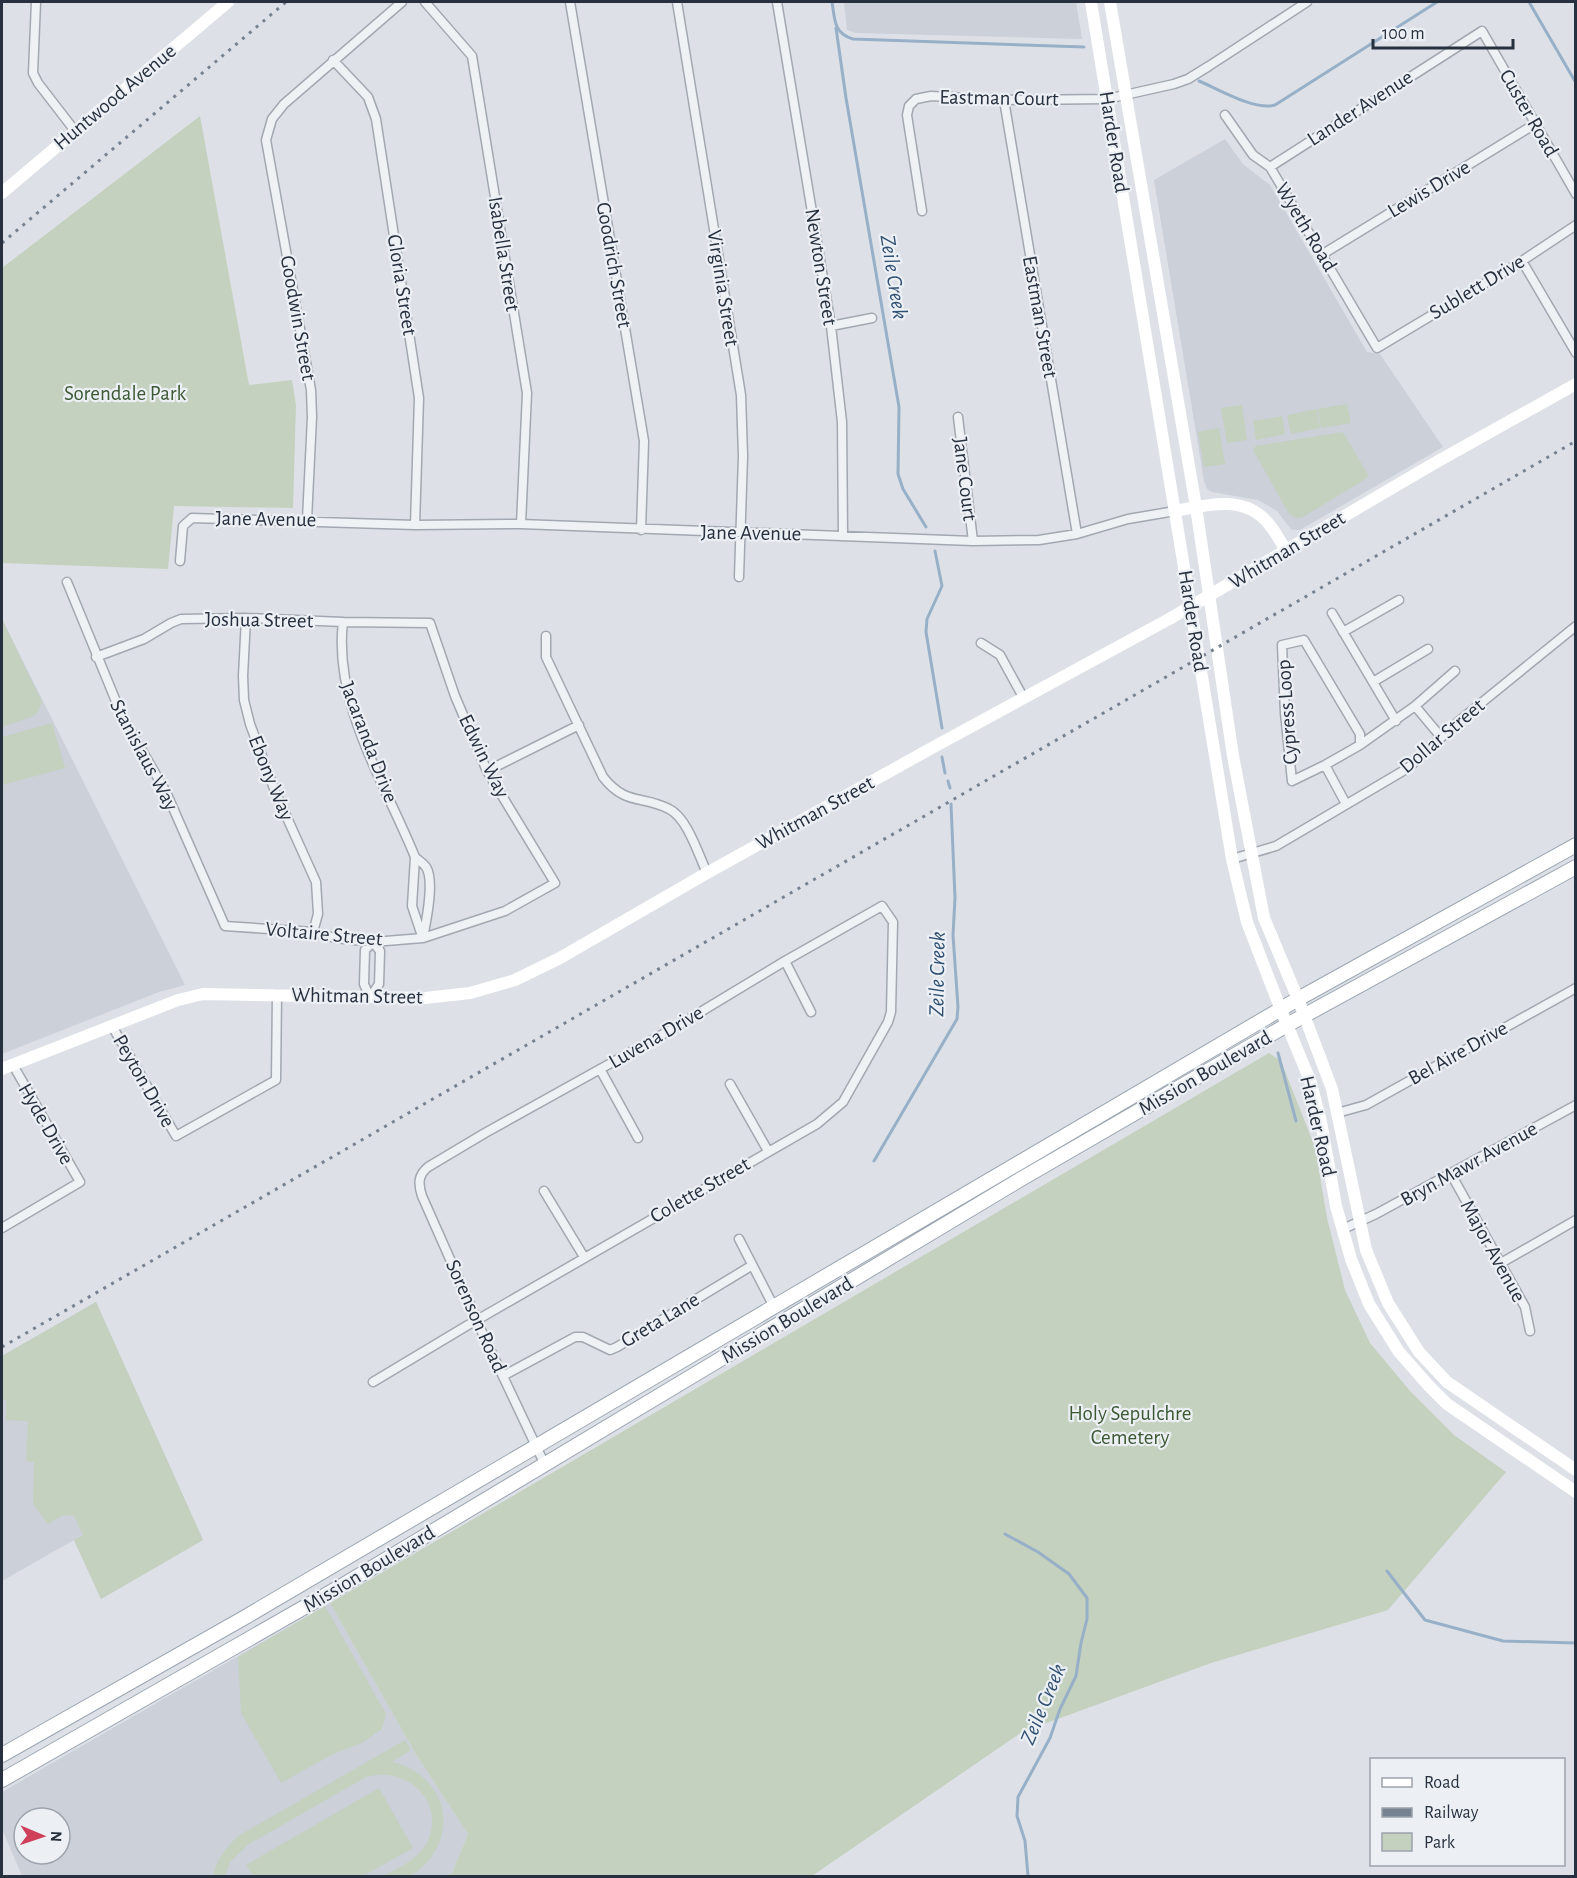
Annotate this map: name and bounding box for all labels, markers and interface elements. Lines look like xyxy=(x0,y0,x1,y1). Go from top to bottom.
scale bar xyxy=(1373,12,1512,50)
text: 100 m xyxy=(1382,25,1425,43)
street label: Huntwood Avenue xyxy=(50,40,180,154)
street label: Lander Avenue xyxy=(1304,66,1416,150)
street label: Custer Road xyxy=(1496,66,1562,160)
street label: Eastman Court xyxy=(939,86,1059,110)
street label: Harder Road xyxy=(1096,90,1132,195)
street label: Lewis Drive xyxy=(1384,156,1474,222)
street label: Wyeth Road xyxy=(1271,179,1341,275)
street label: Isabella Street xyxy=(485,195,524,313)
street label: Goodrich Street xyxy=(593,200,635,330)
street label: Newton Street xyxy=(801,207,841,327)
street label: Virginia Street xyxy=(703,228,743,348)
street label: Gloria Street xyxy=(384,233,420,337)
water label: Zeile Creek xyxy=(876,233,912,321)
street label: Sublett Drive xyxy=(1426,250,1528,324)
street label: Goodwin Street xyxy=(277,254,319,382)
street label: Eastman Street xyxy=(1019,254,1061,380)
park label: Sorendale Park xyxy=(64,383,186,404)
street label: Jane Court xyxy=(949,436,981,522)
street label: Whitman Street xyxy=(1225,507,1349,593)
street label: Jane Avenue xyxy=(215,508,317,530)
street label: Jane Avenue xyxy=(700,522,802,544)
street label: Harder Road xyxy=(1175,569,1211,674)
street label: Joshua Street xyxy=(205,609,314,631)
street label: Cypress Loop xyxy=(1273,659,1301,765)
street label: Jacaranda Drive xyxy=(336,679,402,805)
street label: Dollar Street xyxy=(1396,695,1489,777)
street label: Stanislaus Way xyxy=(106,696,182,814)
street label: Edwin Way xyxy=(455,711,513,801)
street label: Ebony Way xyxy=(244,732,298,824)
street label: Whitman Street xyxy=(752,772,878,854)
street label: Voltaire Street xyxy=(265,918,384,950)
water label: Zeile Creek xyxy=(925,931,949,1017)
street label: Whitman Street xyxy=(291,984,423,1008)
street label: Luvena Drive xyxy=(605,1002,707,1072)
street label: Bel Aire Drive xyxy=(1405,1017,1511,1089)
street label: Mission Boulevard xyxy=(1135,1027,1275,1119)
street label: Peyton Drive xyxy=(109,1031,179,1131)
street label: Harder Road xyxy=(1296,1074,1340,1179)
street label: Hyde Drive xyxy=(14,1080,78,1168)
street label: Bryn Mawr Avenue xyxy=(1397,1118,1541,1210)
street label: Colette Street xyxy=(647,1153,754,1227)
street label: Major Avenue xyxy=(1456,1196,1530,1306)
street label: Sorenson Road xyxy=(442,1257,510,1376)
street label: Mission Boulevard xyxy=(718,1272,857,1367)
street label: Greta Lane xyxy=(617,1289,703,1351)
park label: Holy Sepulchre Cemetery xyxy=(1069,1403,1191,1448)
street label: Mission Boulevard xyxy=(300,1521,439,1616)
water label: Zeile Creek xyxy=(1016,1661,1070,1747)
legend xyxy=(1370,1758,1565,1866)
text: Road xyxy=(1424,1774,1460,1792)
text: Railway xyxy=(1424,1804,1479,1822)
north arrow xyxy=(12,1806,72,1866)
text: N xyxy=(48,1831,64,1842)
text: Park xyxy=(1424,1834,1456,1852)

